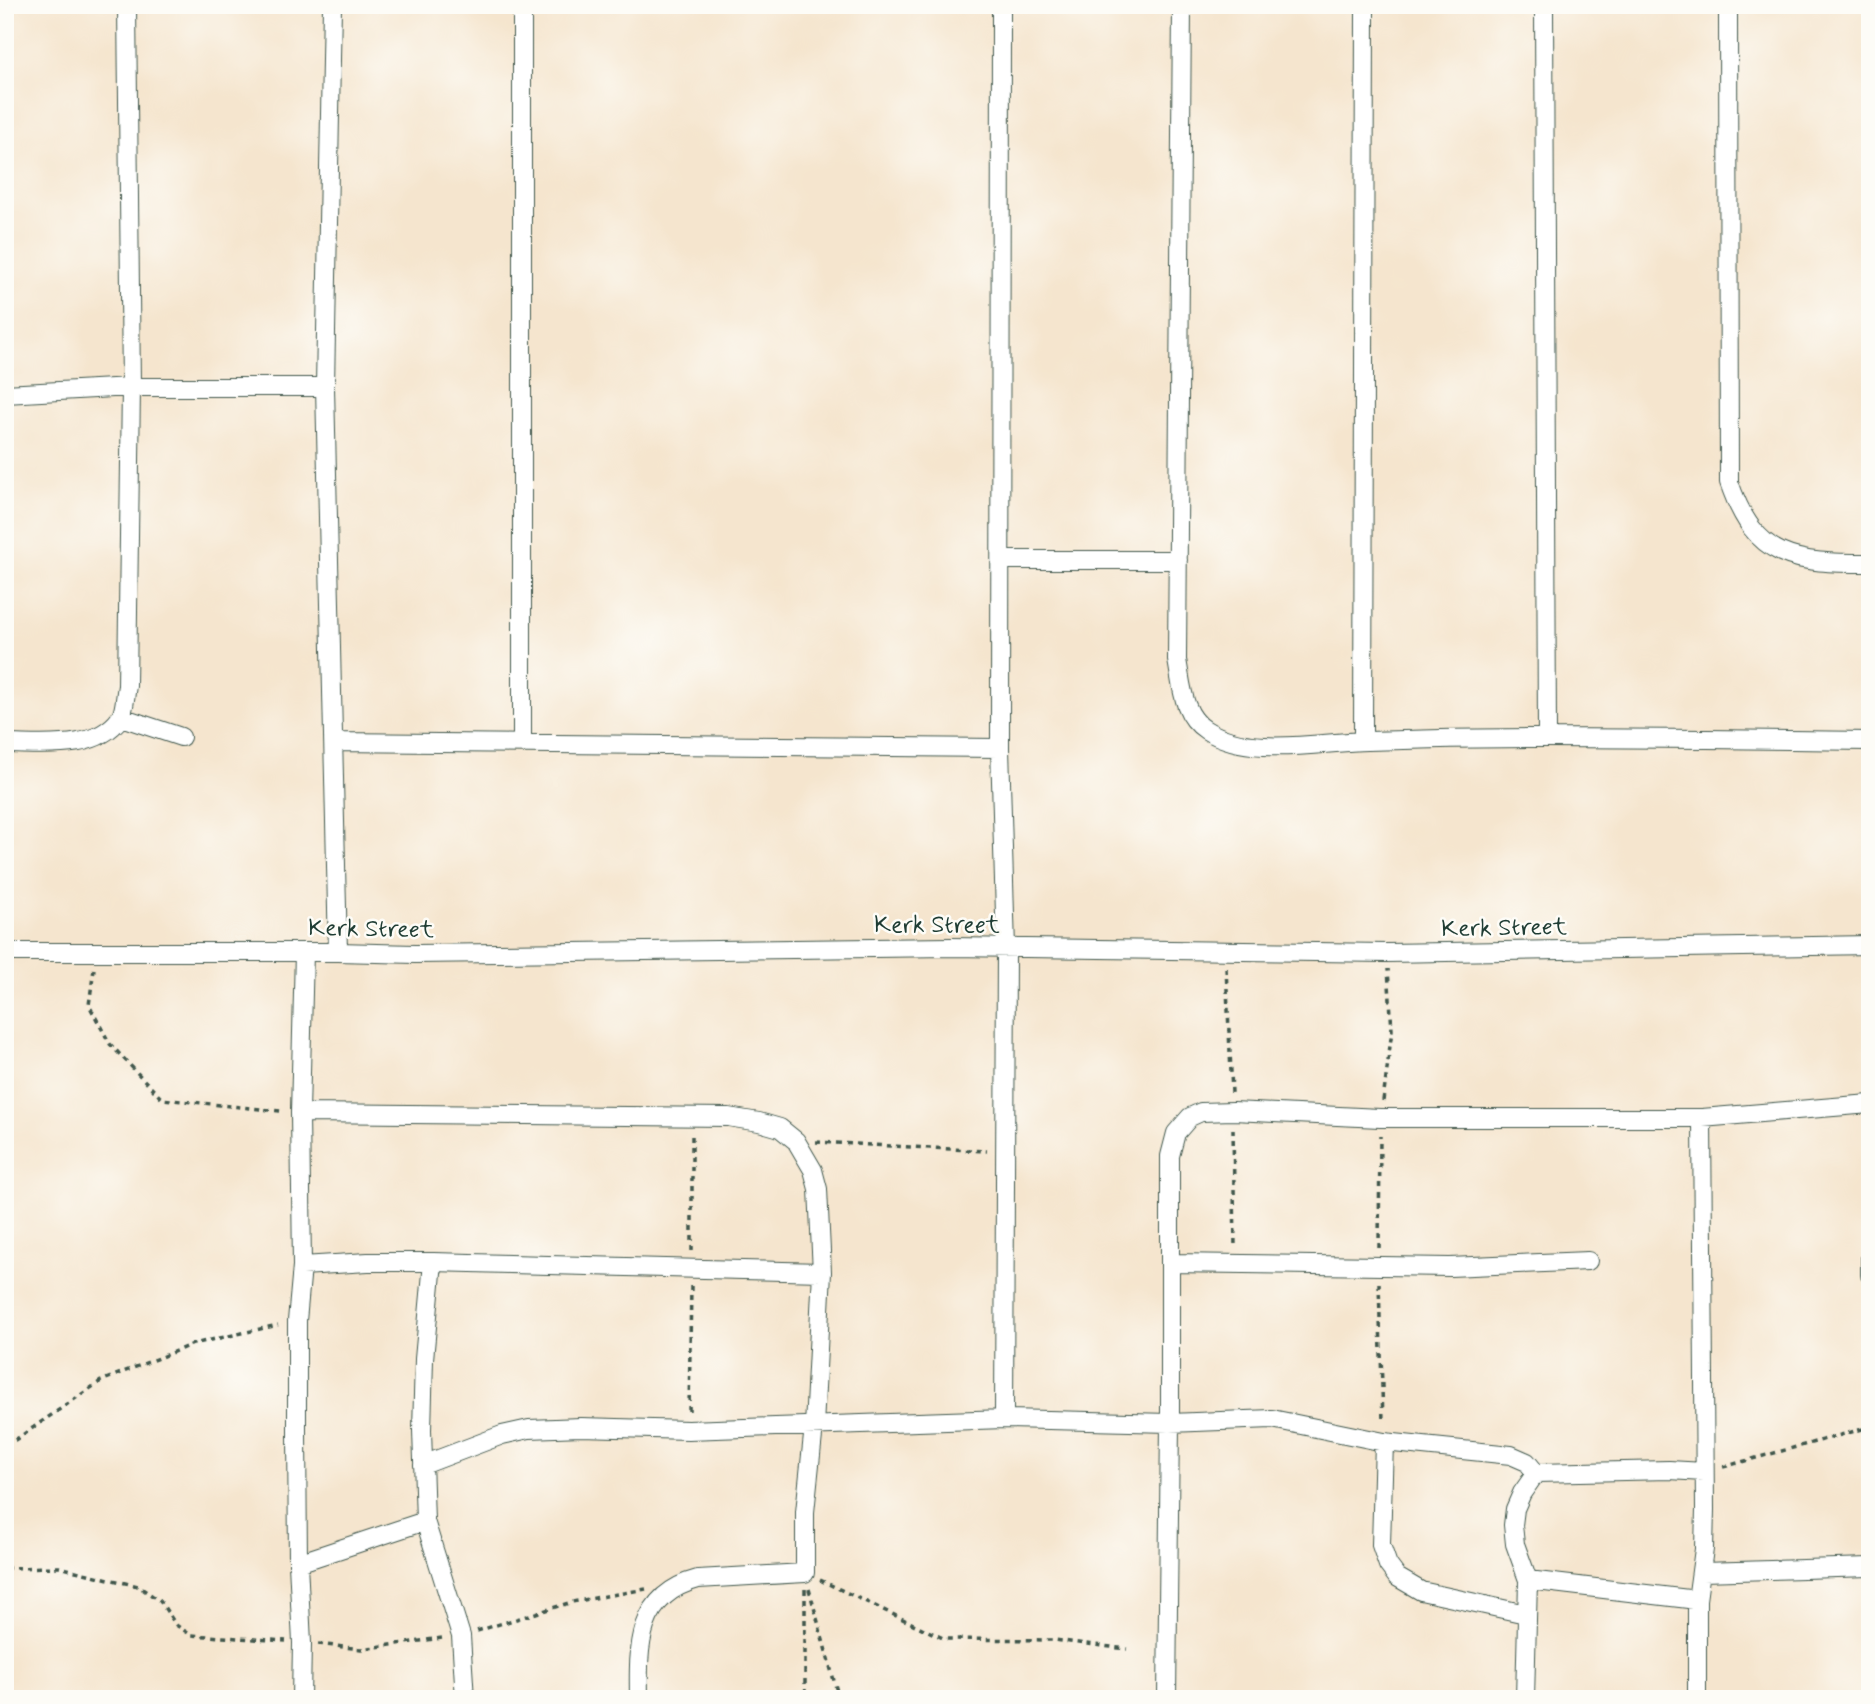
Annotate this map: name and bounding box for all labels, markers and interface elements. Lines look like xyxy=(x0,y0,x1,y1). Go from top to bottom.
street label: Kerk Street xyxy=(874,910,1000,941)
street label: Kerk Street xyxy=(1441,912,1567,945)
street label: Kerk Street xyxy=(308,913,434,946)

